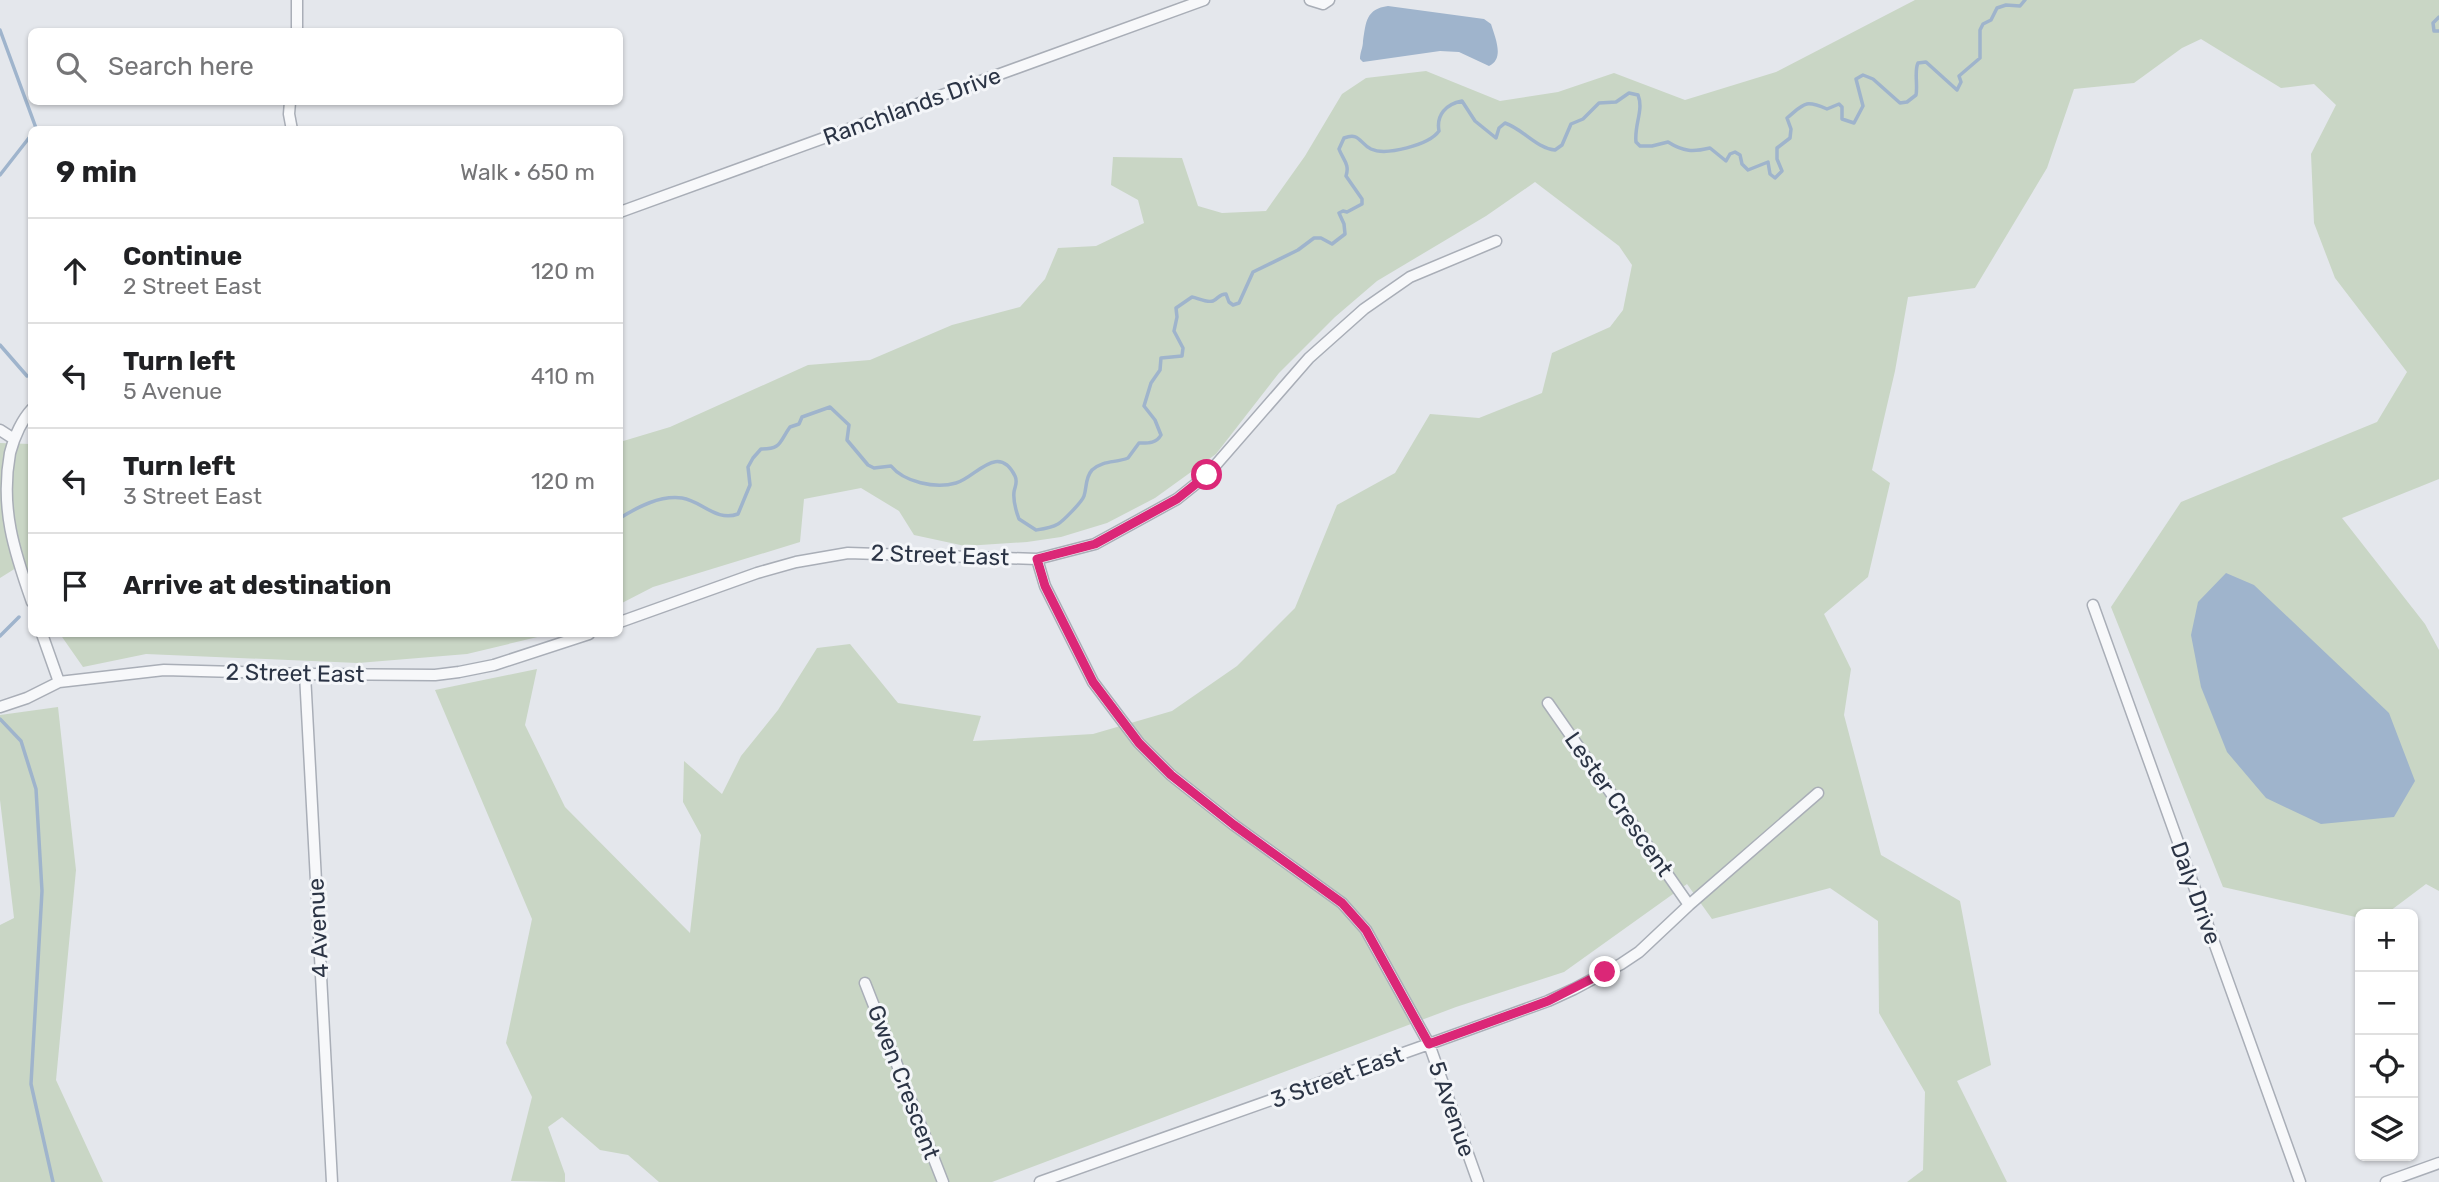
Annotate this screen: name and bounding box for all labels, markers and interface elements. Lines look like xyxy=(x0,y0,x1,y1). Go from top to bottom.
search box xyxy=(28,28,623,105)
icon: search xyxy=(52,48,90,86)
text: Search here xyxy=(108,51,254,82)
street label: Ranchlands Drive xyxy=(819,61,1005,151)
text: 9 min xyxy=(56,154,137,190)
text: Walk · 650 m xyxy=(460,158,595,186)
text: Continue xyxy=(123,241,242,272)
icon: ahead xyxy=(56,252,94,290)
text: 120 m xyxy=(531,257,595,285)
text: 2 Street East xyxy=(123,272,262,300)
text: Turn left xyxy=(123,346,235,377)
icon: left xyxy=(56,357,94,395)
text: 410 m xyxy=(531,362,595,390)
text: 5 Avenue xyxy=(123,377,222,405)
text: Turn left xyxy=(123,451,235,482)
route start xyxy=(1191,459,1222,490)
icon: left xyxy=(56,462,94,500)
text: 120 m xyxy=(531,467,595,495)
text: 3 Street East xyxy=(123,482,262,510)
street label: 2 Street East xyxy=(870,539,1010,571)
icon: arrive xyxy=(56,567,94,605)
text: Arrive at destination xyxy=(123,570,391,601)
street label: 2 Street East xyxy=(225,658,365,688)
street label: Lester Crescent xyxy=(1559,726,1679,882)
street label: Daly Drive xyxy=(2165,838,2227,948)
street label: 4 Avenue xyxy=(301,877,335,979)
map controls xyxy=(2355,909,2418,1161)
button: + xyxy=(2355,909,2418,972)
route end xyxy=(1589,956,1620,987)
button: − xyxy=(2355,972,2418,1035)
street label: Gwen Crescent xyxy=(862,1001,946,1163)
button: locate xyxy=(2355,1035,2418,1098)
street label: 3 Street East xyxy=(1267,1040,1407,1114)
street label: 5 Avenue xyxy=(1423,1058,1481,1160)
button: layers xyxy=(2355,1098,2418,1161)

